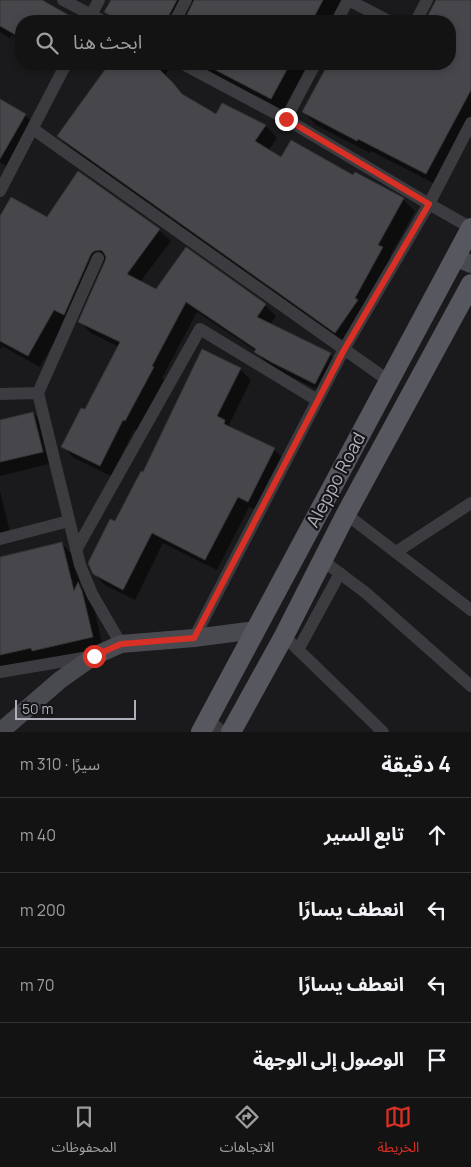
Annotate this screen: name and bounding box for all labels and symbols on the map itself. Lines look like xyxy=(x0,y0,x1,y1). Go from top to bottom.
route end xyxy=(275,108,298,131)
street label: Aleppo Road xyxy=(300,428,370,531)
route start xyxy=(83,645,106,668)
scale bar xyxy=(15,697,136,720)

